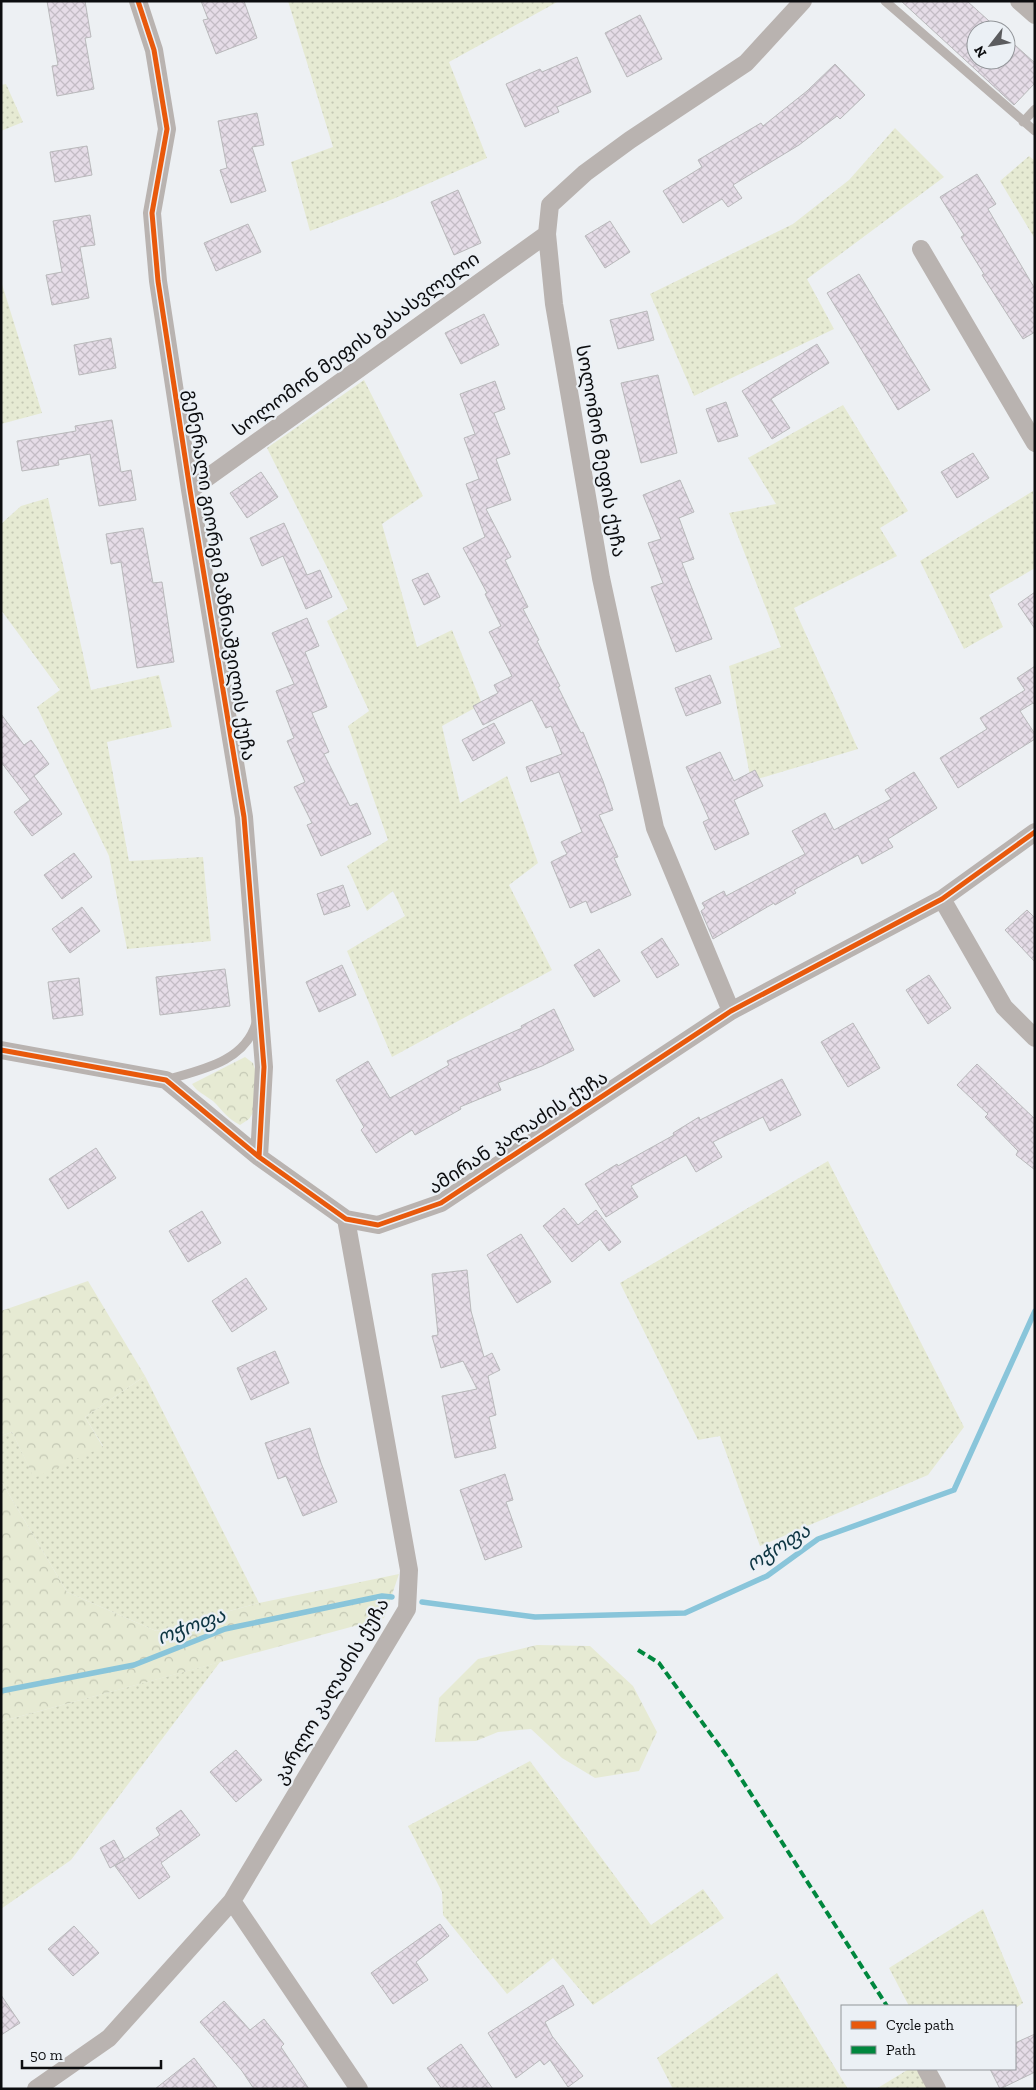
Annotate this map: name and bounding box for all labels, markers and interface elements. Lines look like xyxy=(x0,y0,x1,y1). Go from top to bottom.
north arrow xyxy=(966,20,1016,70)
text: N xyxy=(970,42,990,60)
street label: სოლომონ მეფის გასასვლელი xyxy=(228,247,484,442)
street label: სოლომონ მეფის ქუჩა xyxy=(570,343,631,559)
street label: გენერალი გიორგი მაზნიაშვილის ქუჩა xyxy=(178,388,261,762)
street label: ამირან კალაძის ქუჩა xyxy=(424,1065,613,1199)
water label: ოჭოფა xyxy=(741,1517,815,1576)
street label: კარლო კალაძის ქუჩა xyxy=(268,1594,395,1789)
water label: ოჭოფა xyxy=(153,1602,230,1649)
legend xyxy=(841,2005,1016,2070)
text: Cycle path xyxy=(886,2016,955,2034)
scale bar xyxy=(22,2038,161,2070)
text: Path xyxy=(886,2041,916,2059)
text: 50 m xyxy=(30,2046,63,2064)

